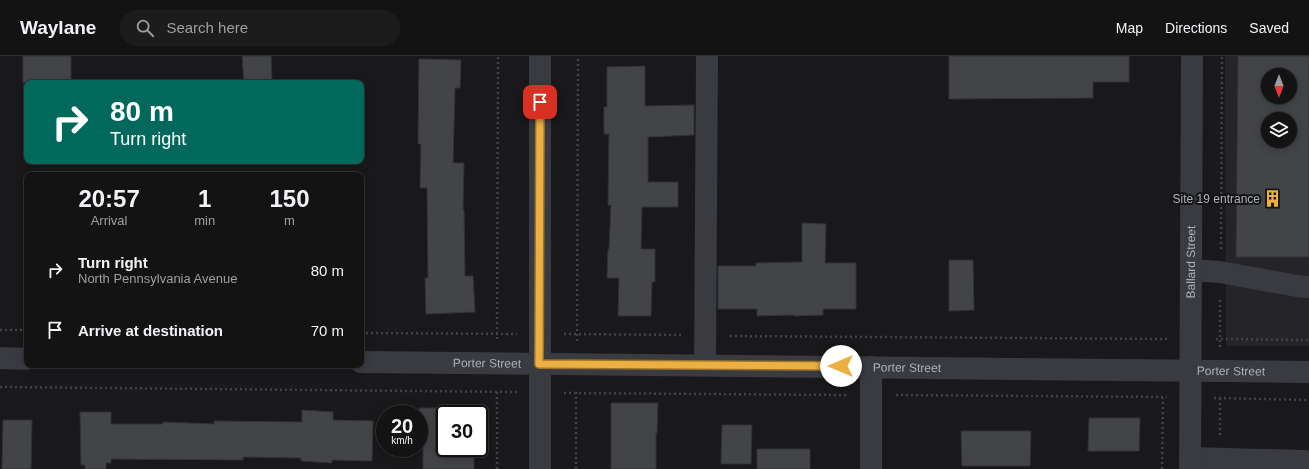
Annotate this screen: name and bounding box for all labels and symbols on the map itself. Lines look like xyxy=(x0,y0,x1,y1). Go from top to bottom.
north arrow xyxy=(1261,68,1297,104)
pin xyxy=(523,85,557,119)
building icon: Site 19 entrance xyxy=(1263,189,1283,209)
place label: Site 19 entrance xyxy=(1173,192,1260,206)
street label: Ballard Street xyxy=(1184,225,1198,298)
position arrow xyxy=(820,345,862,387)
street label: Porter Street xyxy=(453,356,522,371)
street label: Porter Street xyxy=(873,360,942,375)
street label: Porter Street xyxy=(1197,364,1266,379)
speed limit sign: 30 xyxy=(436,405,488,457)

